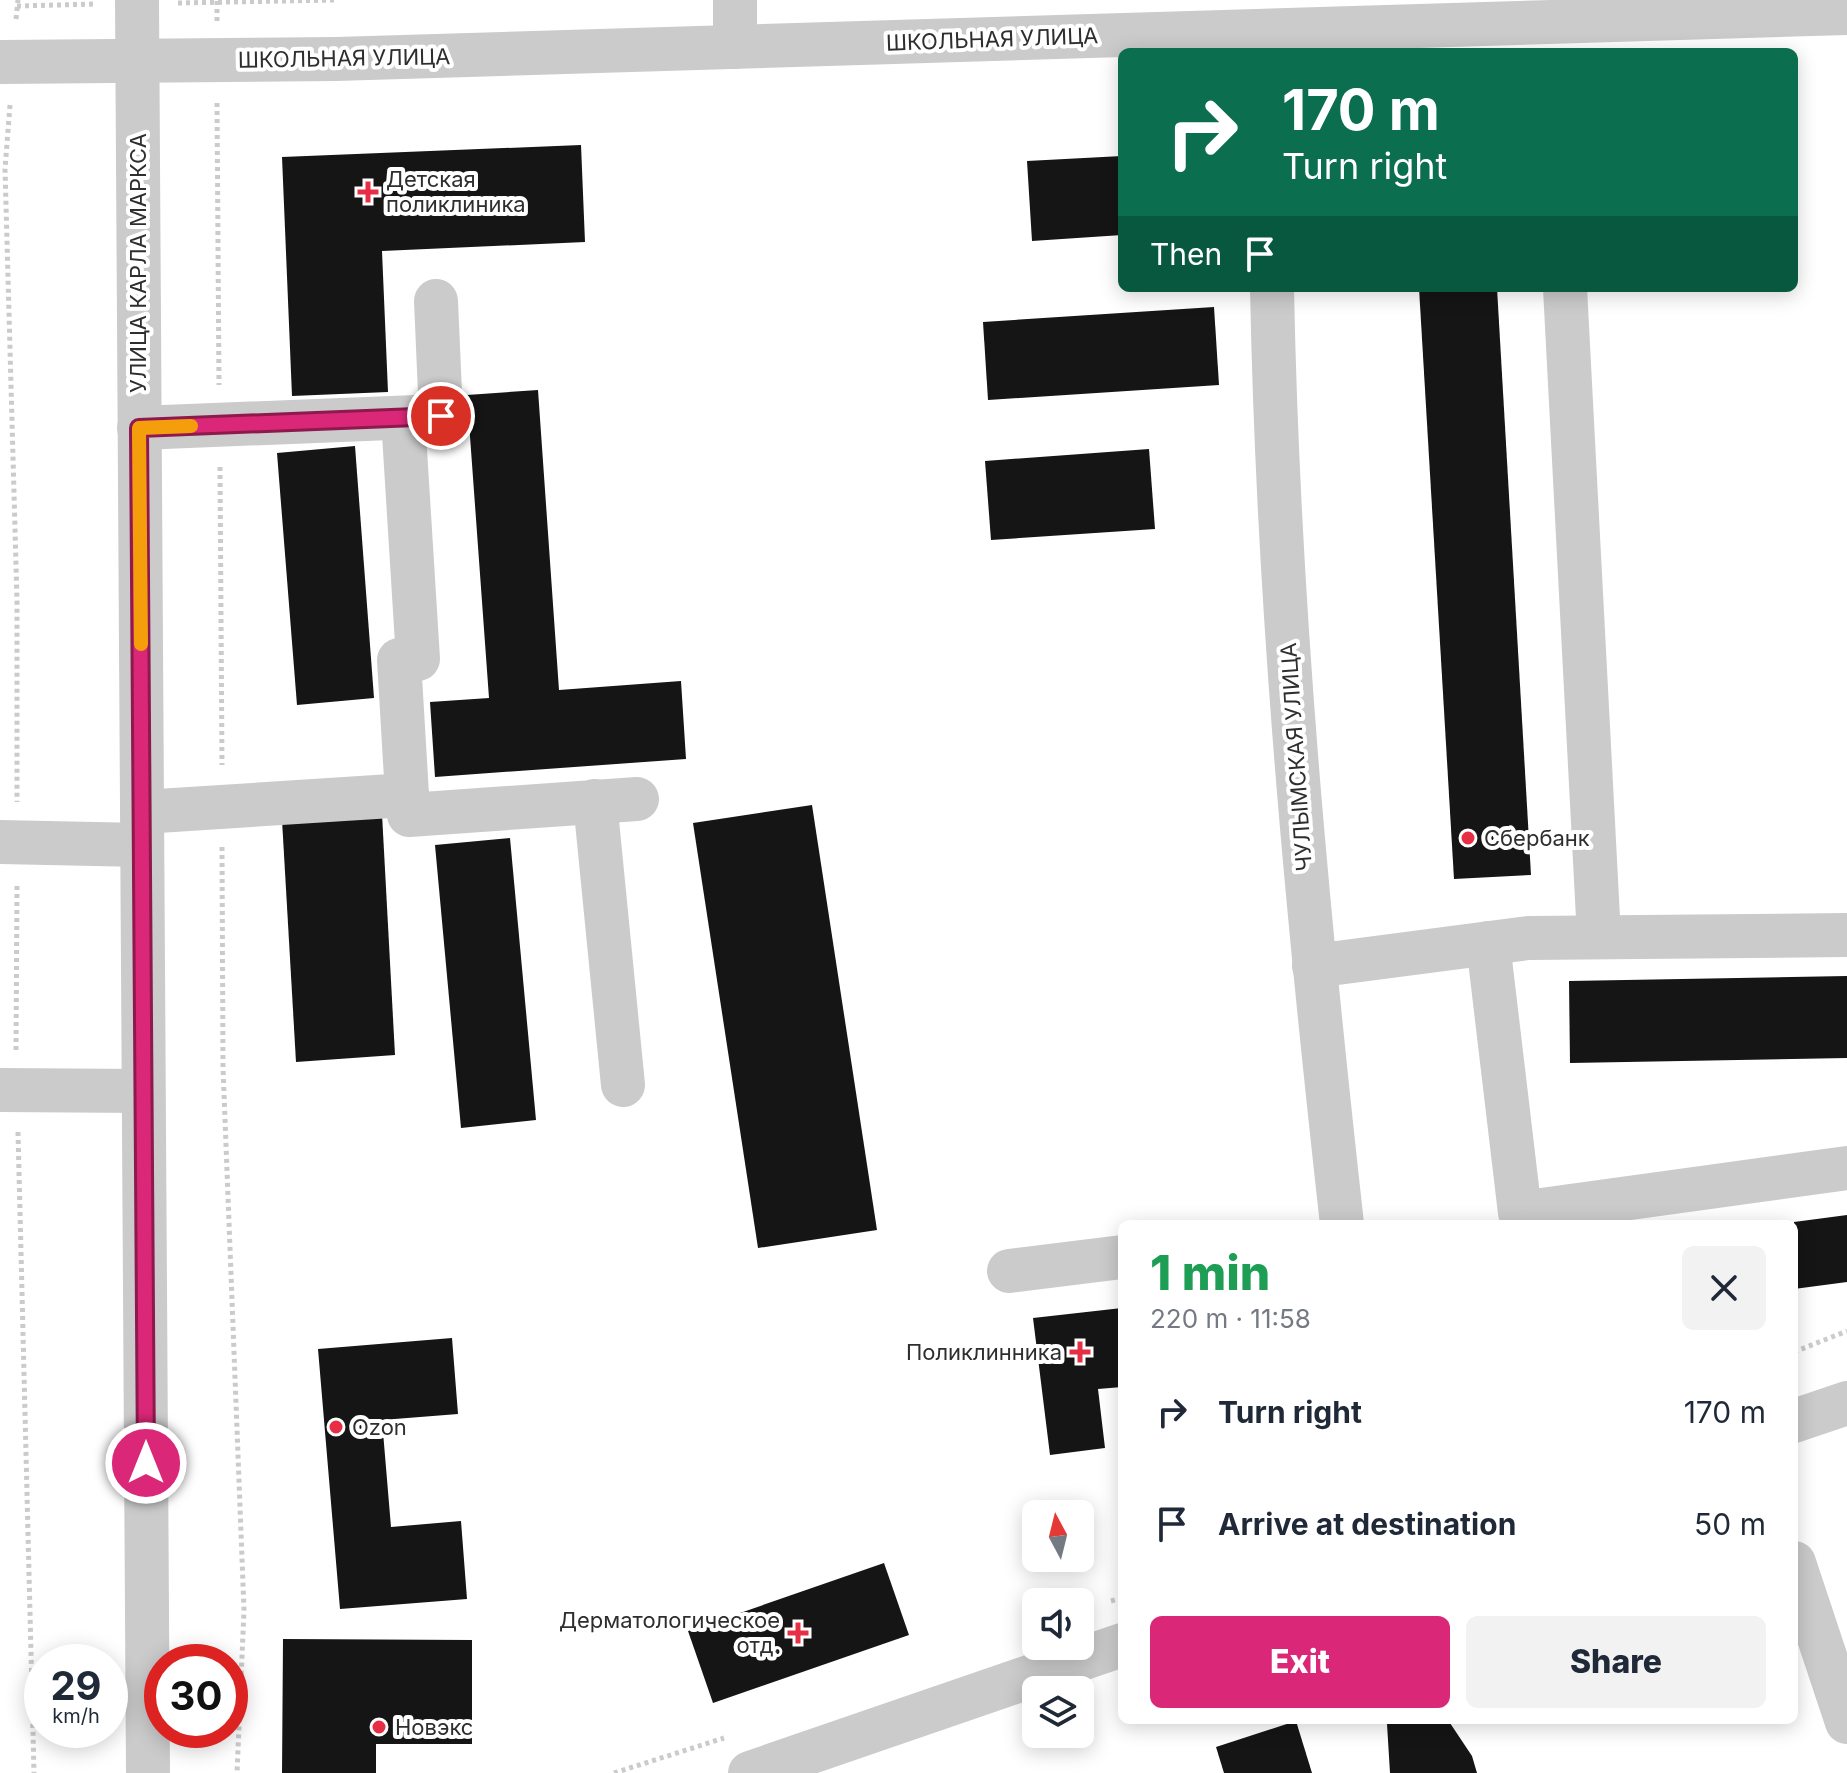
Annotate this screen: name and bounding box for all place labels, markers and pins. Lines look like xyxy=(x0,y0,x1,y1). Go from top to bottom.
place label: Детская поликлиника xyxy=(386,166,526,217)
marker: Детская поликлиника xyxy=(357,181,379,203)
pin xyxy=(407,382,475,450)
place label: Сбербанк xyxy=(1484,825,1590,851)
marker: Сбербанк xyxy=(1459,829,1477,847)
place label: Поликлинника xyxy=(906,1339,1062,1365)
marker: Поликлинника xyxy=(1069,1341,1091,1363)
place label: Ozon xyxy=(352,1414,407,1440)
marker: Ozon xyxy=(327,1418,345,1436)
place label: Дерматологическое отд. xyxy=(559,1607,780,1658)
marker: Дерматологическое отд. xyxy=(787,1622,809,1644)
place label: Новэкс xyxy=(395,1714,473,1740)
marker: Новэкс xyxy=(370,1718,388,1736)

